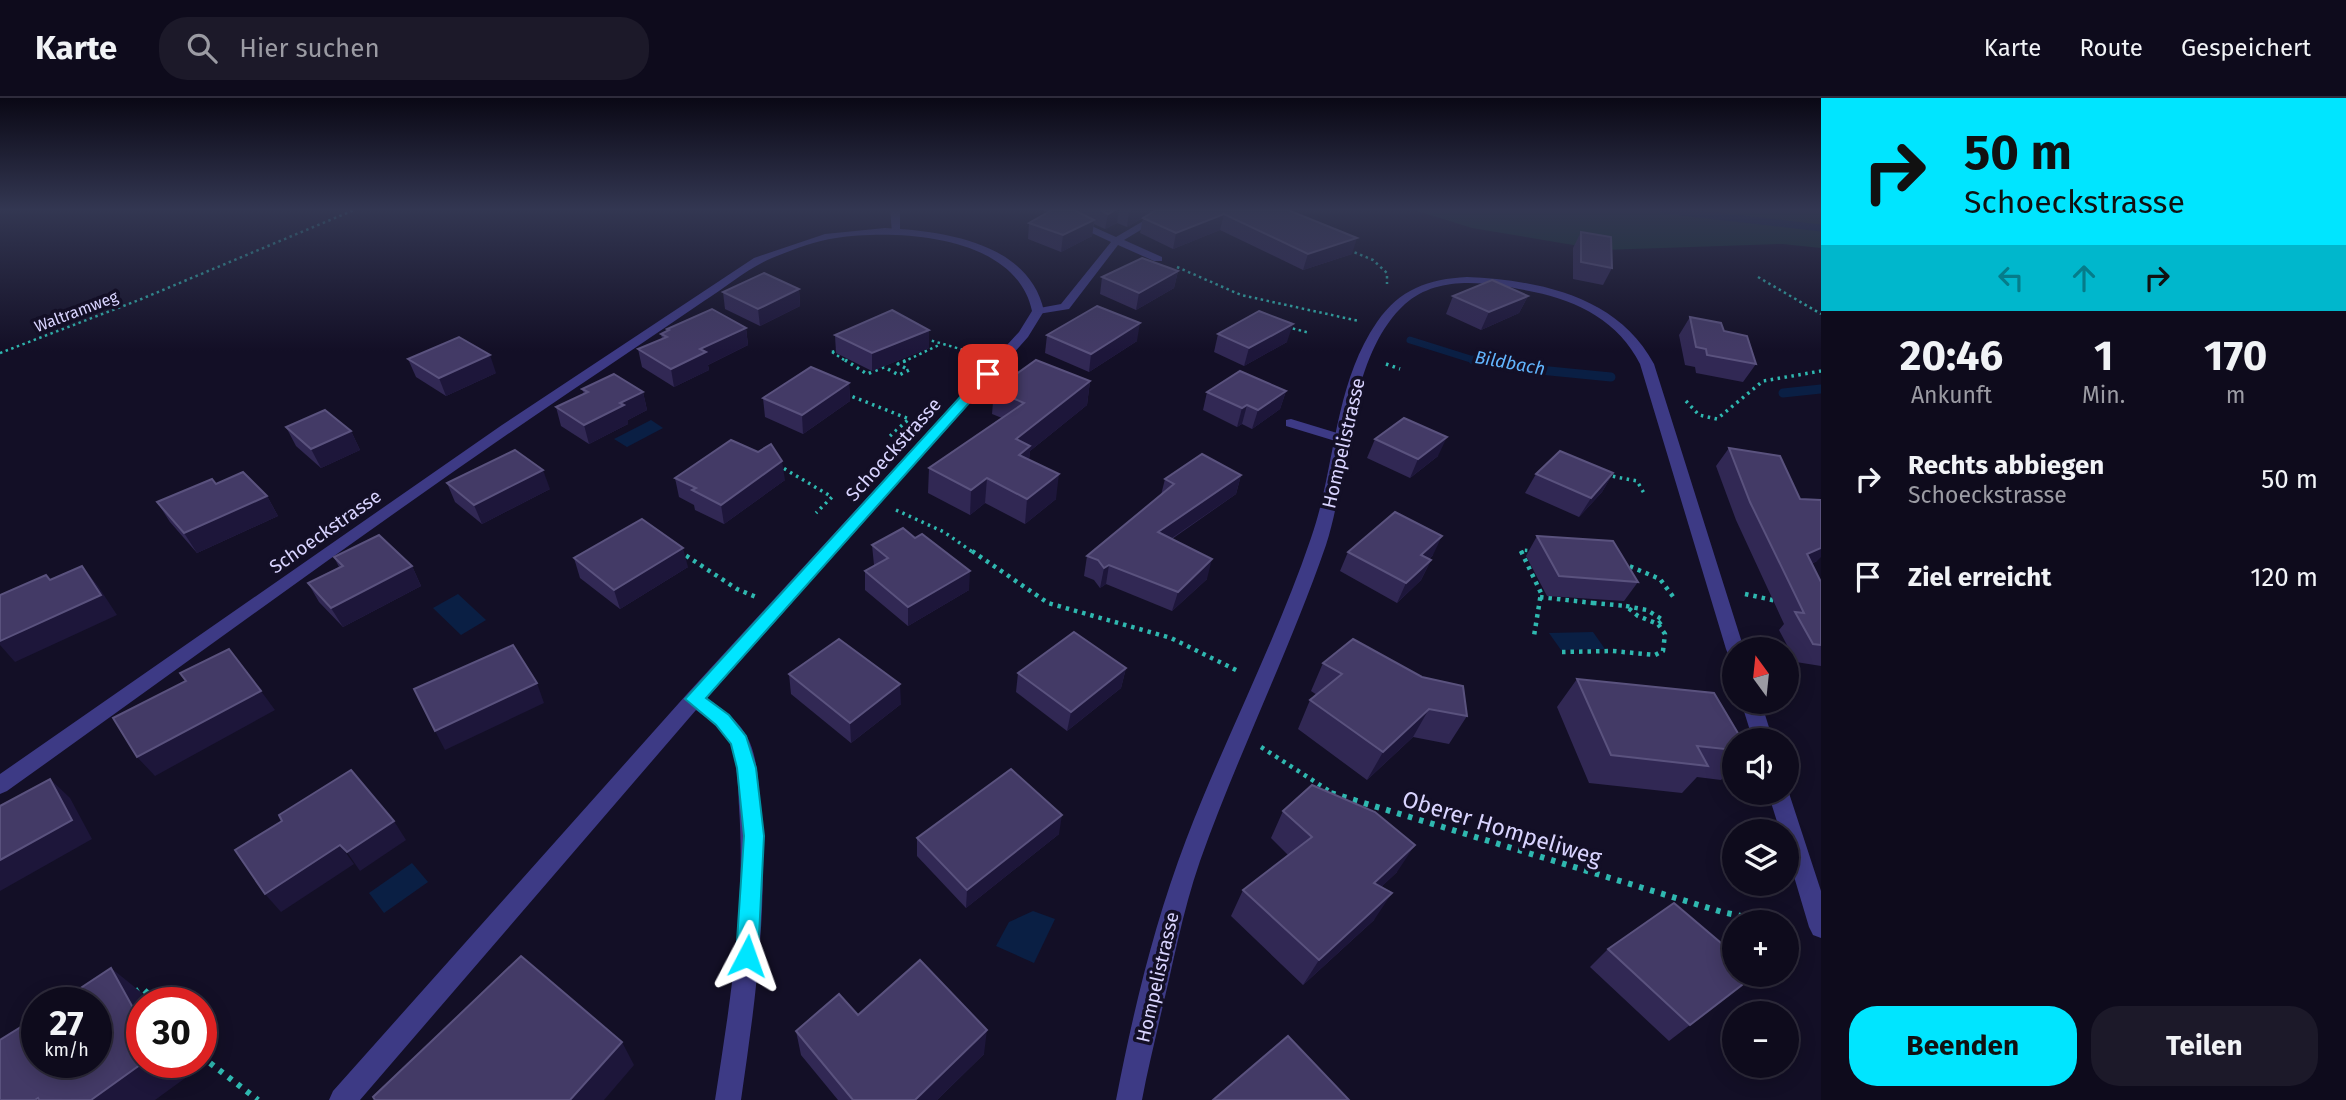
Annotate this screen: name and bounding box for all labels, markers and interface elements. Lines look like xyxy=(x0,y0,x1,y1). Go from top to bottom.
search box xyxy=(159,17,649,80)
text: Karte xyxy=(35,28,117,68)
icon: search xyxy=(183,29,221,67)
text: Hier suchen xyxy=(239,33,380,64)
text: Karte xyxy=(1984,34,2041,62)
text: Route xyxy=(2079,34,2143,62)
text: Gespeichert xyxy=(2181,34,2311,62)
text: 50 m xyxy=(1964,123,2072,182)
icon: right xyxy=(1849,126,1940,217)
text: Schoeckstrasse xyxy=(1964,183,2185,221)
icon: left xyxy=(1992,259,2030,297)
icon: ahead xyxy=(2065,259,2103,297)
icon: right xyxy=(2138,259,2176,297)
street label: Waltramweg xyxy=(32,287,121,336)
text: 20:46 xyxy=(1900,331,2003,381)
text: 1 xyxy=(2094,331,2113,381)
text: 170 xyxy=(2204,331,2267,381)
pin xyxy=(958,344,1018,404)
water label: Bildbach xyxy=(1473,346,1547,380)
icon: arrive xyxy=(969,355,1007,393)
street label: Hompelistrasse xyxy=(1317,376,1370,511)
text: Ankunft xyxy=(1911,381,1992,409)
text: Min. xyxy=(2082,381,2125,409)
text: m xyxy=(2226,381,2246,409)
street label: Schoeckstrasse xyxy=(841,393,946,506)
text: Rechts abbiegen xyxy=(1908,450,2104,481)
icon: right xyxy=(1849,460,1887,498)
text: 50 m xyxy=(2261,464,2318,495)
text: Schoeckstrasse xyxy=(1908,481,2067,509)
street label: Schoeckstrasse xyxy=(265,484,386,578)
icon: arrive xyxy=(1849,558,1887,596)
text: Ziel erreicht xyxy=(1908,562,2051,593)
text: 120 m xyxy=(2250,562,2318,593)
north arrow xyxy=(1722,637,1799,714)
map controls xyxy=(1722,637,1799,1078)
button: sound xyxy=(1722,728,1799,805)
street label: Oberer Hompeliweg xyxy=(1399,784,1605,872)
button: layers xyxy=(1722,819,1799,896)
street label: Hompelistrasse xyxy=(1131,910,1184,1045)
button: + xyxy=(1722,910,1799,987)
position arrow xyxy=(710,919,784,993)
speed limit sign: 30 xyxy=(126,987,217,1078)
button: − xyxy=(1722,1001,1799,1078)
text: 27 xyxy=(49,1002,84,1044)
button: Beenden xyxy=(1849,1006,2077,1086)
button: Teilen xyxy=(2091,1006,2318,1086)
text: km/h xyxy=(44,1039,89,1061)

